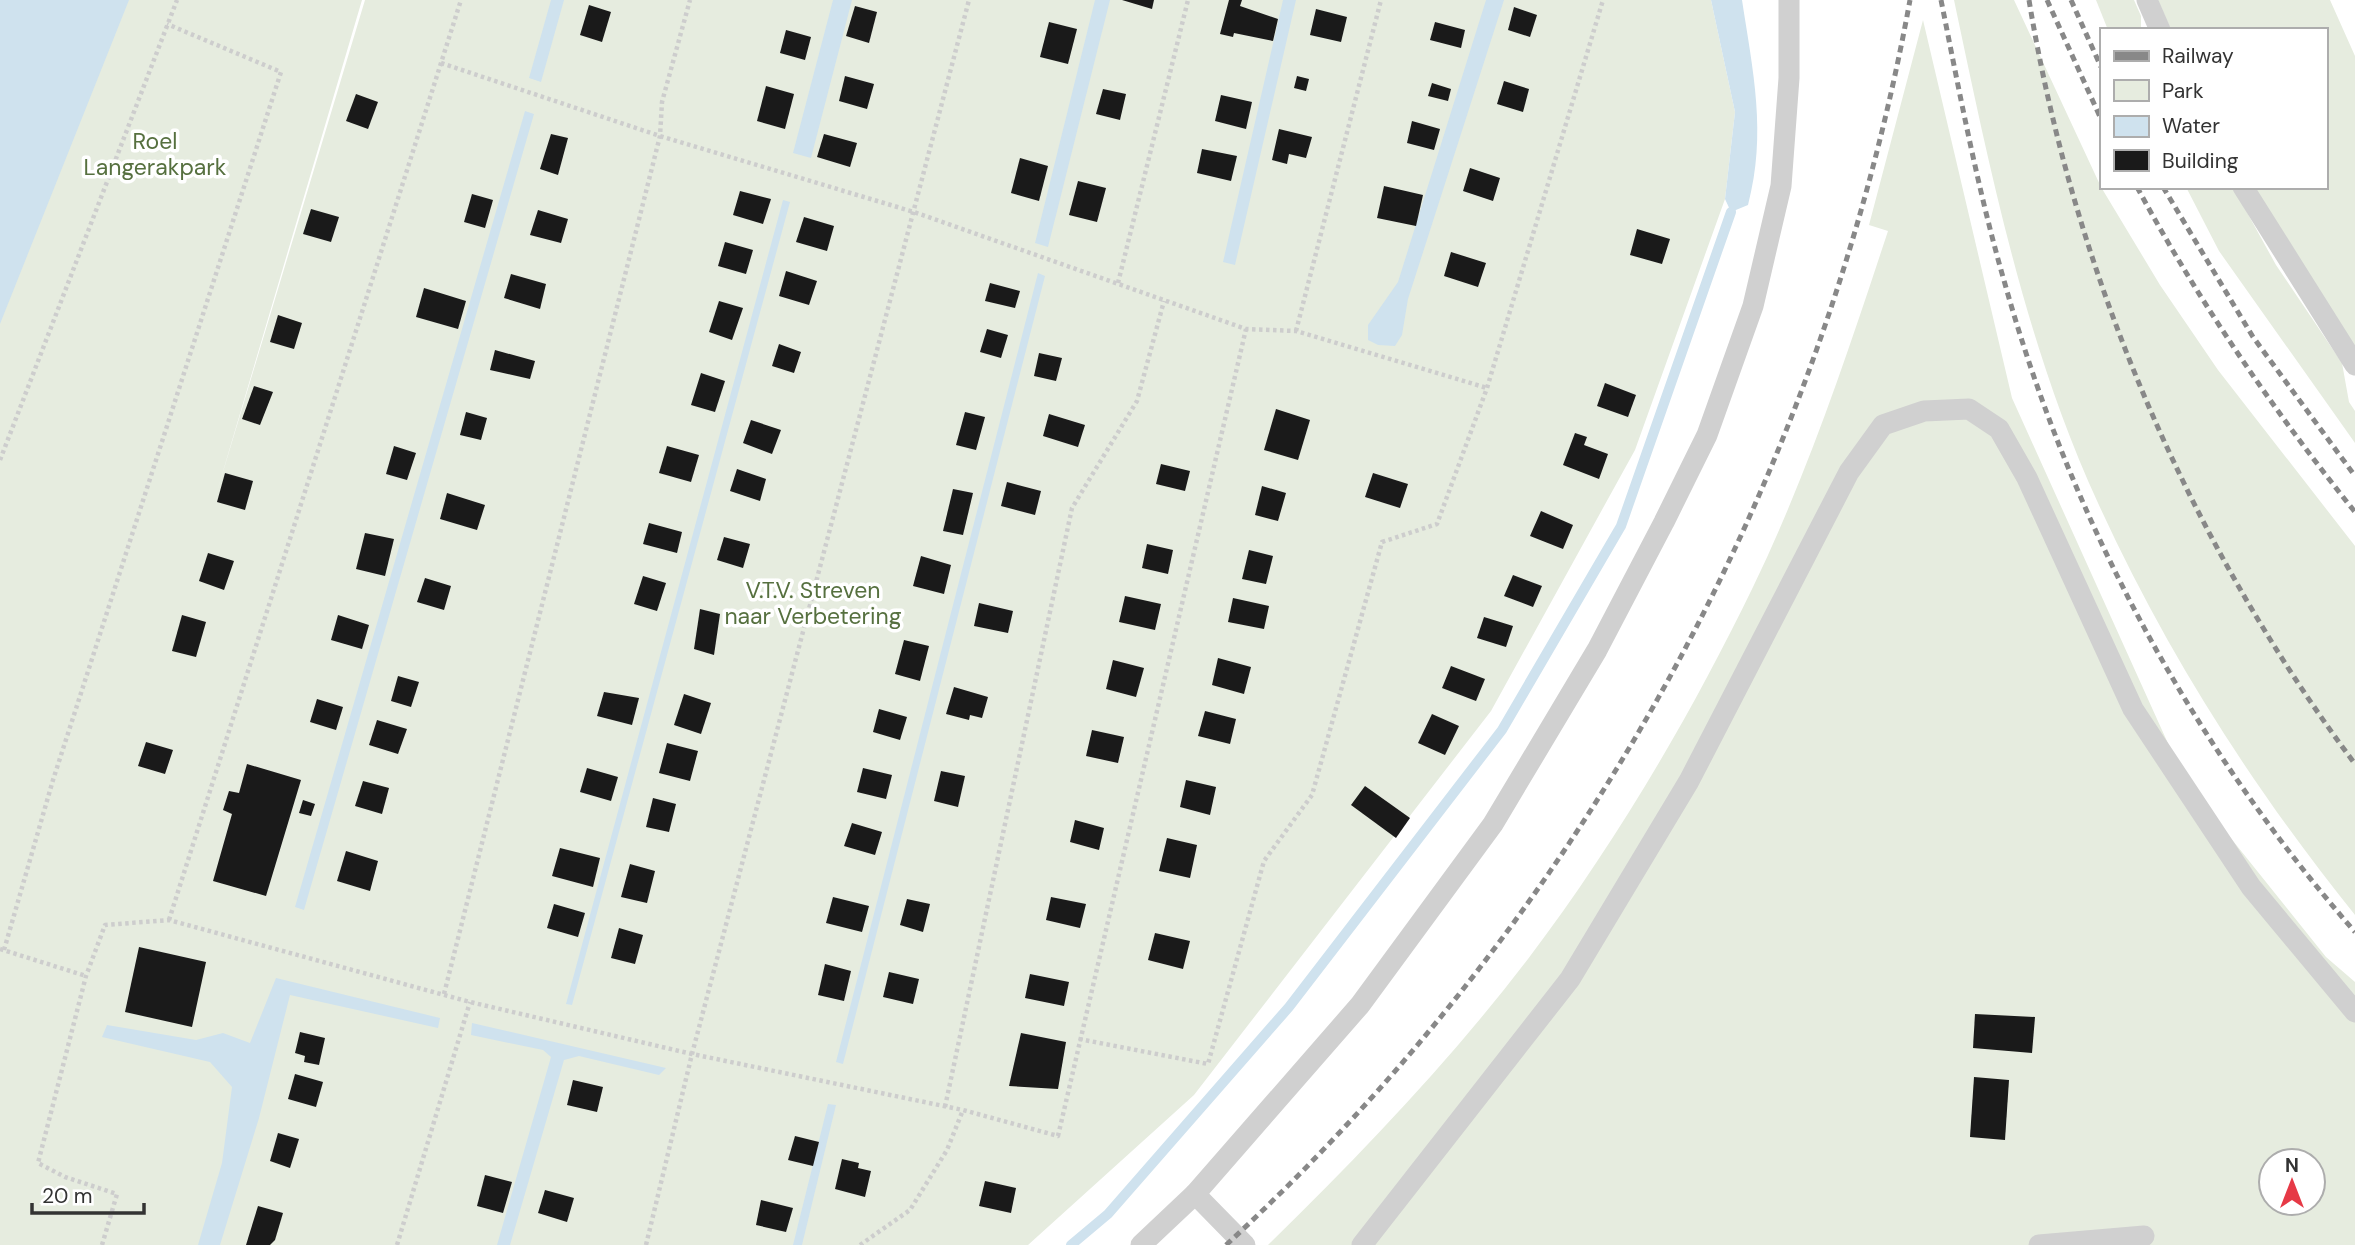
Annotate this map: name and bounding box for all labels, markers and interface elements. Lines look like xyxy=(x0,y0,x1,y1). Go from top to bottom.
legend xyxy=(2100,28,2327,189)
text: Railway xyxy=(2162,42,2234,70)
text: Park xyxy=(2162,77,2204,105)
text: Water xyxy=(2162,112,2220,140)
park label: Roel Langerakpark xyxy=(84,126,227,182)
text: Building xyxy=(2162,147,2239,175)
park label: V.T.V. Streven naar Verbetering xyxy=(724,575,902,631)
north arrow xyxy=(2257,1147,2327,1217)
text: N xyxy=(2285,1153,2299,1178)
scale bar xyxy=(32,1172,144,1216)
text: 20 m xyxy=(42,1182,93,1210)

